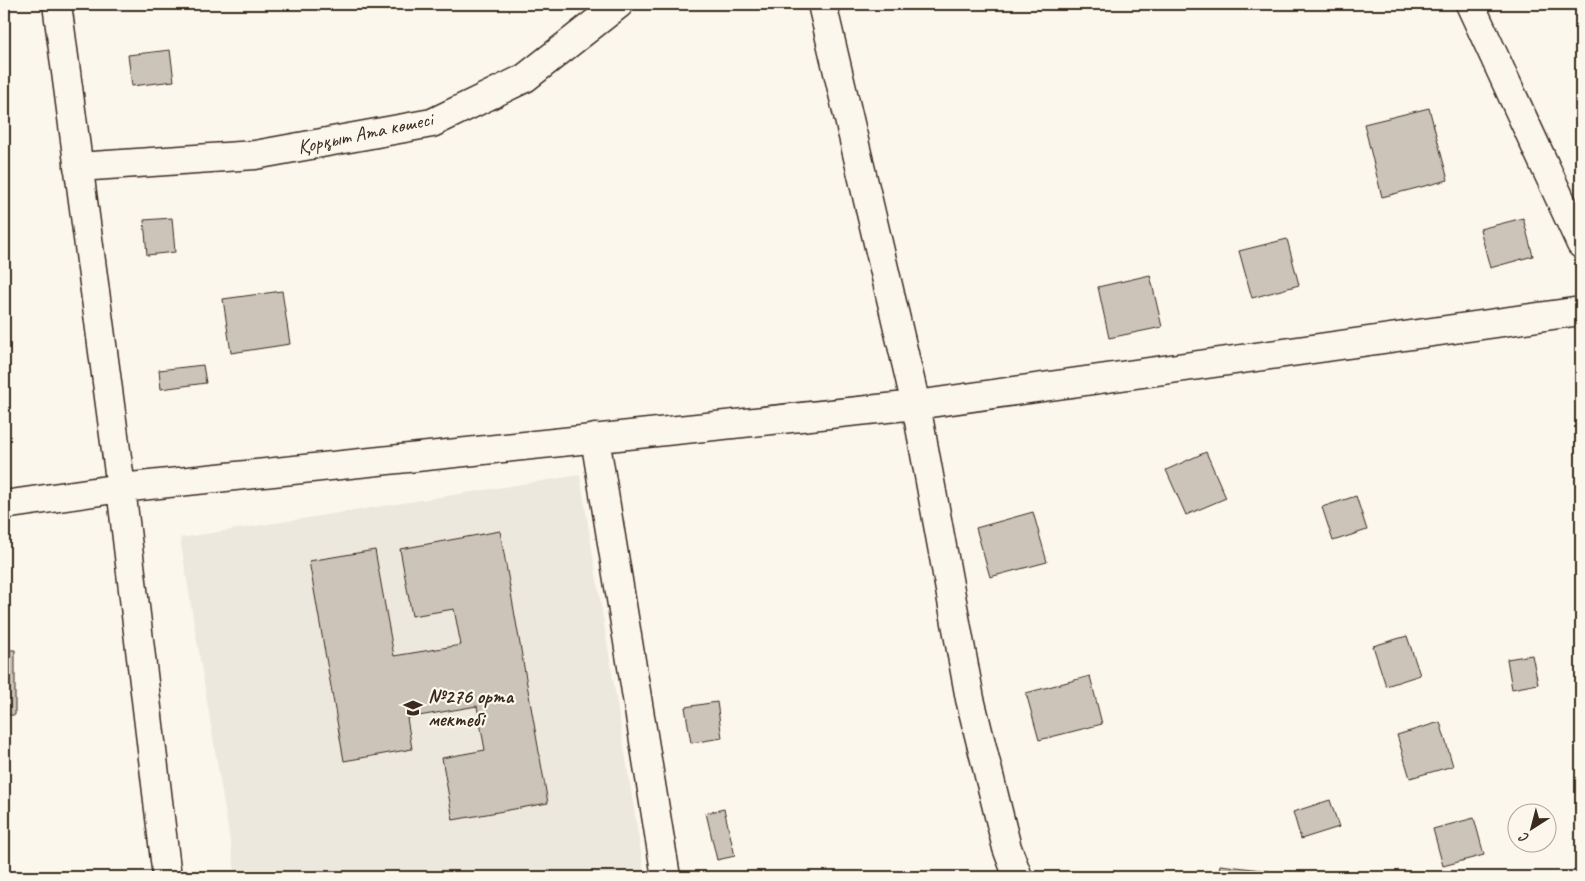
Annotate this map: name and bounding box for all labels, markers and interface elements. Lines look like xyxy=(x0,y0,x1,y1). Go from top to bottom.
street label: Қорқыт Ата көшесі xyxy=(295,106,437,160)
place label: №276 орта мектебі xyxy=(428,684,514,732)
school or university icon: №276 орта мектебі xyxy=(402,697,424,719)
north arrow xyxy=(1508,804,1558,854)
text: С xyxy=(1515,828,1532,847)

